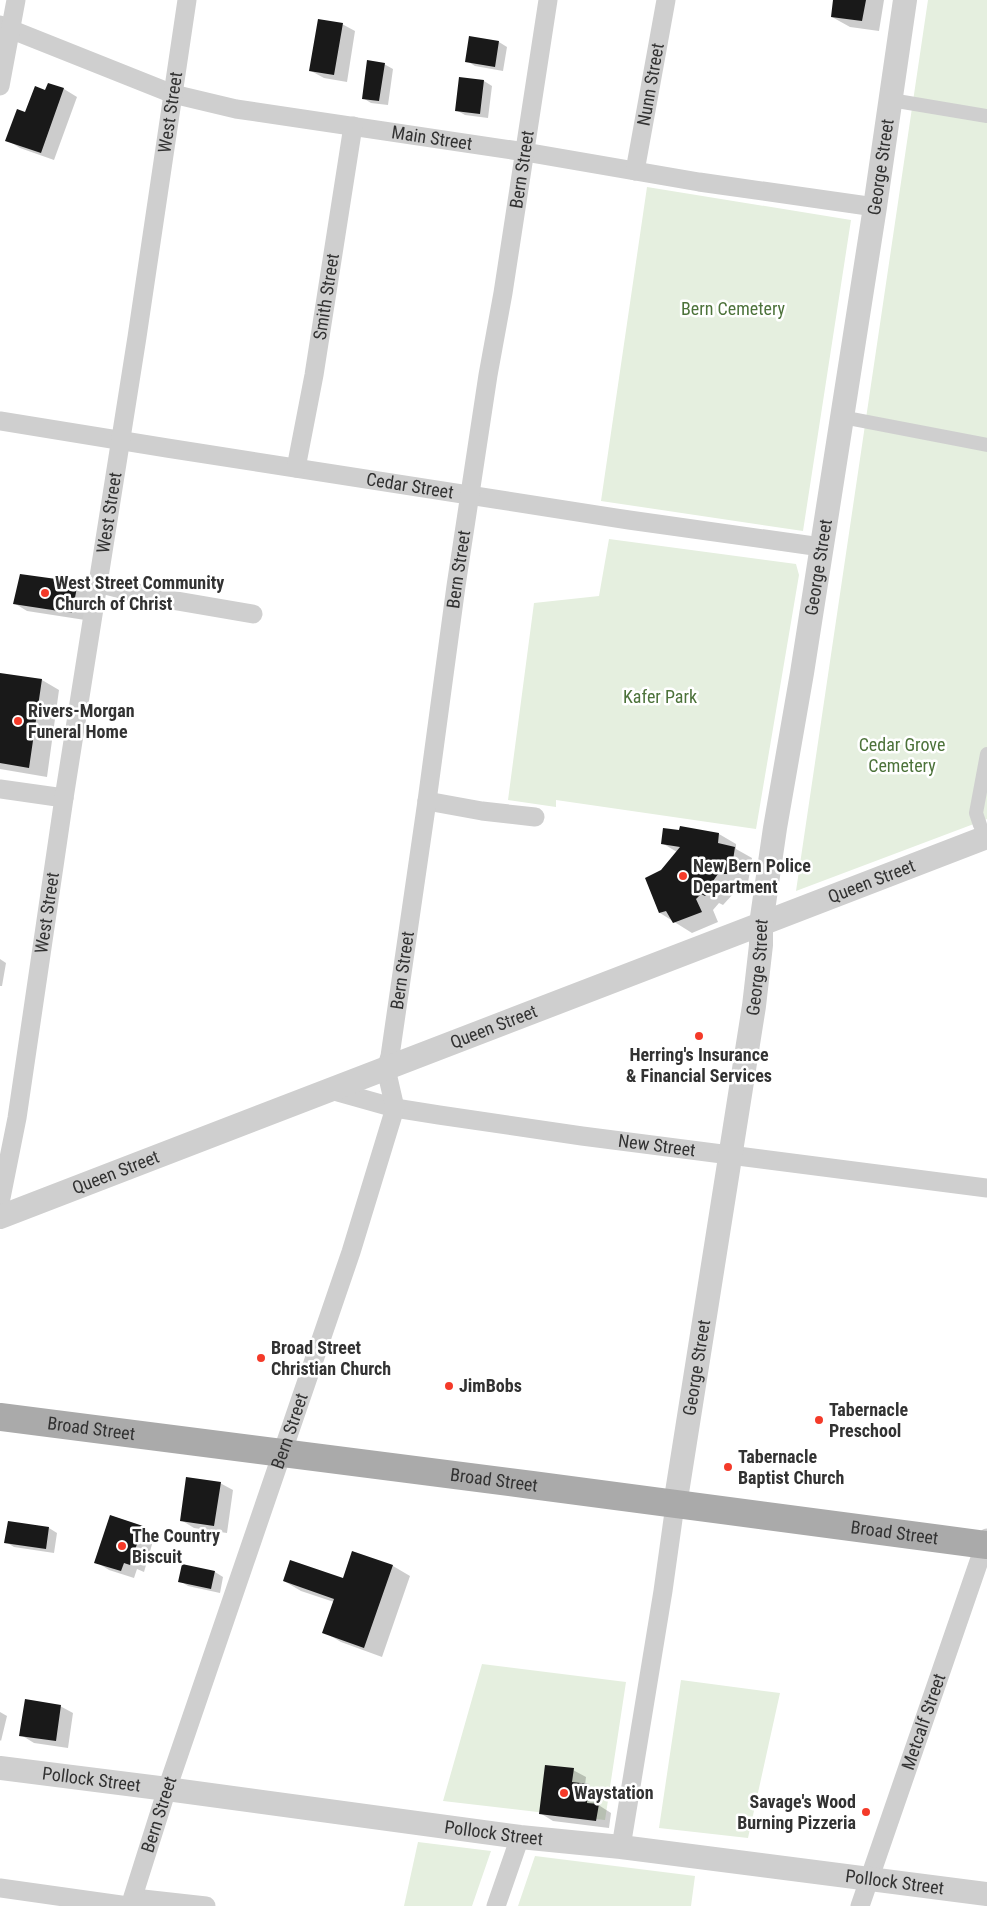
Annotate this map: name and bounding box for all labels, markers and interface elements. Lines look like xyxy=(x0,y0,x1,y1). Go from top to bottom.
street label: Nunn Street xyxy=(632,41,668,127)
street label: West Street xyxy=(153,70,186,154)
street label: George Street xyxy=(863,117,898,217)
street label: Main Street xyxy=(390,121,474,154)
street label: Bern Street xyxy=(505,129,538,210)
street label: Smith Street xyxy=(309,252,343,341)
park label: Bern Cemetery xyxy=(681,298,786,319)
street label: Cedar Street xyxy=(365,468,455,503)
street label: West Street xyxy=(92,471,125,555)
street label: George Street xyxy=(800,518,836,617)
street label: Bern Street xyxy=(442,529,474,610)
place label: West Street Community Church of Christ xyxy=(55,572,224,614)
marker: West Street Community Church of Christ xyxy=(39,587,51,599)
park label: Kafer Park xyxy=(623,686,697,707)
place label: Rivers-Morgan Funeral Home xyxy=(28,700,135,742)
marker: Rivers-Morgan Funeral Home xyxy=(12,715,24,727)
park label: Cedar Grove Cemetery xyxy=(859,734,945,776)
place label: New Bern Police Department xyxy=(693,855,811,897)
street label: Queen Street xyxy=(825,855,918,907)
marker: New Bern Police Department xyxy=(677,870,689,882)
street label: West Street xyxy=(30,871,63,955)
street label: George Street xyxy=(742,918,772,1017)
street label: Bern Street xyxy=(386,930,418,1011)
street label: Queen Street xyxy=(447,1000,540,1053)
marker: Herring's Insurance & Financial Services xyxy=(693,1030,705,1042)
place label: Herring's Insurance & Financial Services xyxy=(626,1044,772,1086)
street label: New Street xyxy=(617,1130,697,1160)
street label: Queen Street xyxy=(69,1146,162,1198)
street label: George Street xyxy=(678,1318,714,1417)
place label: Broad Street Christian Church xyxy=(271,1337,391,1379)
marker: Broad Street Christian Church xyxy=(255,1352,267,1364)
place label: JimBobs xyxy=(459,1375,522,1396)
marker: JimBobs xyxy=(443,1380,455,1392)
street label: Bern Street xyxy=(266,1390,312,1472)
place label: Tabernacle Preschool xyxy=(829,1399,908,1441)
street label: Broad Street xyxy=(46,1412,136,1444)
marker: Tabernacle Preschool xyxy=(813,1414,825,1426)
place label: Tabernacle Baptist Church xyxy=(738,1446,844,1488)
marker: Tabernacle Baptist Church xyxy=(722,1461,734,1473)
street label: Broad Street xyxy=(449,1464,539,1496)
street label: Broad Street xyxy=(850,1516,940,1548)
place label: The Country Biscuit xyxy=(132,1525,220,1567)
marker: The Country Biscuit xyxy=(116,1540,128,1552)
street label: Metcalf Street xyxy=(897,1671,949,1772)
street label: Pollock Street xyxy=(41,1762,142,1796)
street label: Bern Street xyxy=(137,1773,181,1855)
place label: Waystation xyxy=(574,1782,654,1803)
marker: Waystation xyxy=(558,1787,570,1799)
place label: Savage's Wood Burning Pizzeria xyxy=(737,1791,856,1833)
marker: Savage's Wood Burning Pizzeria xyxy=(860,1806,872,1818)
street label: Pollock Street xyxy=(443,1816,544,1849)
street label: Pollock Street xyxy=(844,1865,945,1898)

